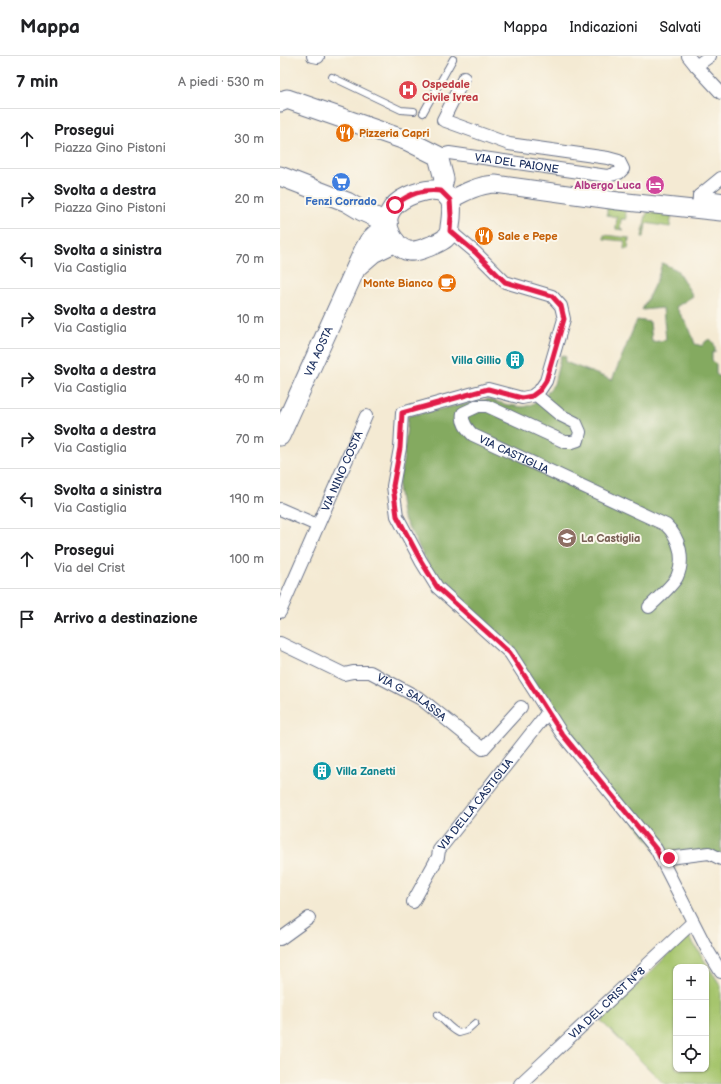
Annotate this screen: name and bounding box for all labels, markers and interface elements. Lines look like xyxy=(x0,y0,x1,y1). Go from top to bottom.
text: Mappa xyxy=(20,16,80,39)
text: Mappa xyxy=(503,19,547,36)
text: Indicazioni xyxy=(569,19,637,36)
text: Salvati xyxy=(659,19,701,36)
text: 7 min xyxy=(16,72,58,92)
text: A piedi · 530 m xyxy=(178,74,264,90)
place label: Ospedale Civile Ivrea xyxy=(422,78,478,104)
hospital icon: Ospedale Civile Ivrea xyxy=(397,79,419,101)
text: Prosegui xyxy=(54,121,114,140)
restaurant icon: Pizzeria Capri xyxy=(334,122,356,144)
place label: Pizzeria Capri xyxy=(359,127,430,140)
icon: ahead xyxy=(16,128,38,150)
text: 30 m xyxy=(234,131,264,147)
text: Piazza Gino Pistoni xyxy=(54,140,166,156)
street label: VIA DEL PAIONE xyxy=(474,150,560,175)
supermarket icon: Fenzi Corrado xyxy=(330,171,352,193)
hotel icon: Albergo Luca xyxy=(644,174,666,196)
place label: Albergo Luca xyxy=(574,179,641,192)
text: Svolta a destra xyxy=(54,181,156,200)
icon: right xyxy=(16,188,38,210)
text: 20 m xyxy=(234,191,264,207)
place label: Fenzi Corrado xyxy=(305,195,377,208)
route start xyxy=(386,196,404,214)
text: Piazza Gino Pistoni xyxy=(54,200,166,216)
restaurant icon: Sale e Pepe xyxy=(473,225,495,247)
place label: Sale e Pepe xyxy=(498,230,558,243)
text: Svolta a sinistra xyxy=(54,241,162,260)
icon: left xyxy=(16,248,38,270)
text: 70 m xyxy=(236,251,264,267)
text: Via Castiglia xyxy=(54,260,127,276)
cafe icon: Monte Bianco xyxy=(436,272,458,294)
place label: Monte Bianco xyxy=(363,277,433,290)
text: Svolta a destra xyxy=(54,301,156,320)
icon: right xyxy=(16,308,38,330)
text: 10 m xyxy=(237,311,264,327)
text: Via Castiglia xyxy=(54,320,127,336)
street label: VIA AOSTA xyxy=(301,324,335,378)
building icon: Villa Gillio xyxy=(504,349,526,371)
place label: Villa Gillio xyxy=(452,354,501,367)
text: Svolta a destra xyxy=(54,361,156,380)
icon: right xyxy=(16,368,38,390)
text: 40 m xyxy=(234,371,264,387)
text: Via Castiglia xyxy=(54,380,127,396)
text: Svolta a destra xyxy=(54,421,156,440)
icon: right xyxy=(16,428,38,450)
street label: VIA NINO COSTA xyxy=(319,429,365,513)
text: 70 m xyxy=(236,431,264,447)
street label: VIA CASTIGLIA xyxy=(477,432,551,476)
text: Via Castiglia xyxy=(54,440,127,456)
text: Svolta a sinistra xyxy=(54,481,162,500)
icon: left xyxy=(16,488,38,510)
text: 190 m xyxy=(230,491,264,507)
text: Via Castiglia xyxy=(54,500,127,516)
school or university icon: La Castiglia xyxy=(556,527,578,549)
place label: La Castiglia xyxy=(581,532,640,545)
text: Prosegui xyxy=(54,541,114,560)
icon: ahead xyxy=(16,548,38,570)
text: 100 m xyxy=(229,551,264,567)
text: Via del Crist xyxy=(54,560,125,576)
icon: arrive xyxy=(16,608,38,630)
text: Arrivo a destinazione xyxy=(54,609,198,628)
street label: VIA G. SALASSA xyxy=(375,670,449,724)
street label: VIA DELLA CASTIGLIA xyxy=(435,755,516,853)
building icon: Villa Zanetti xyxy=(311,760,333,782)
place label: Villa Zanetti xyxy=(336,765,396,778)
route end xyxy=(660,849,678,867)
street label: VIA DEL CRIST N°8 xyxy=(566,964,648,1041)
map controls xyxy=(673,964,709,1072)
button: + xyxy=(673,964,709,1000)
button: − xyxy=(673,1000,709,1036)
button: locate xyxy=(673,1036,709,1072)

